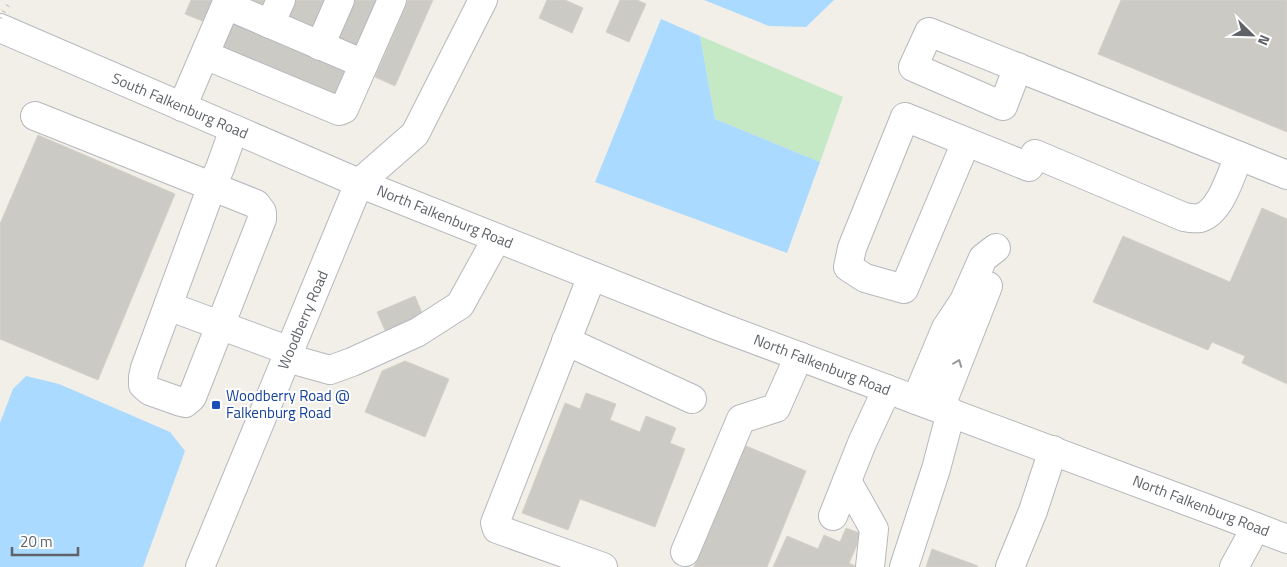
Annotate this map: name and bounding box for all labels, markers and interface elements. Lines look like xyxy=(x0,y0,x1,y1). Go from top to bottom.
north arrow xyxy=(1227,10,1277,60)
text: N xyxy=(1253,32,1276,49)
street label: South Falkenburg Road xyxy=(108,66,252,145)
street label: North Falkenburg Road xyxy=(374,179,517,254)
street label: Woodberry Road xyxy=(271,267,334,373)
street label: North Falkenburg Road xyxy=(750,328,894,401)
one-way arrow xyxy=(951,359,962,368)
place label: Woodberry Road @ Falkenburg Road xyxy=(226,384,350,424)
marker: Woodberry Road @ Falkenburg Road xyxy=(210,399,222,411)
street label: North Falkenburg Road xyxy=(1129,469,1273,542)
scale bar xyxy=(12,524,79,556)
text: 20 m xyxy=(20,530,53,553)

